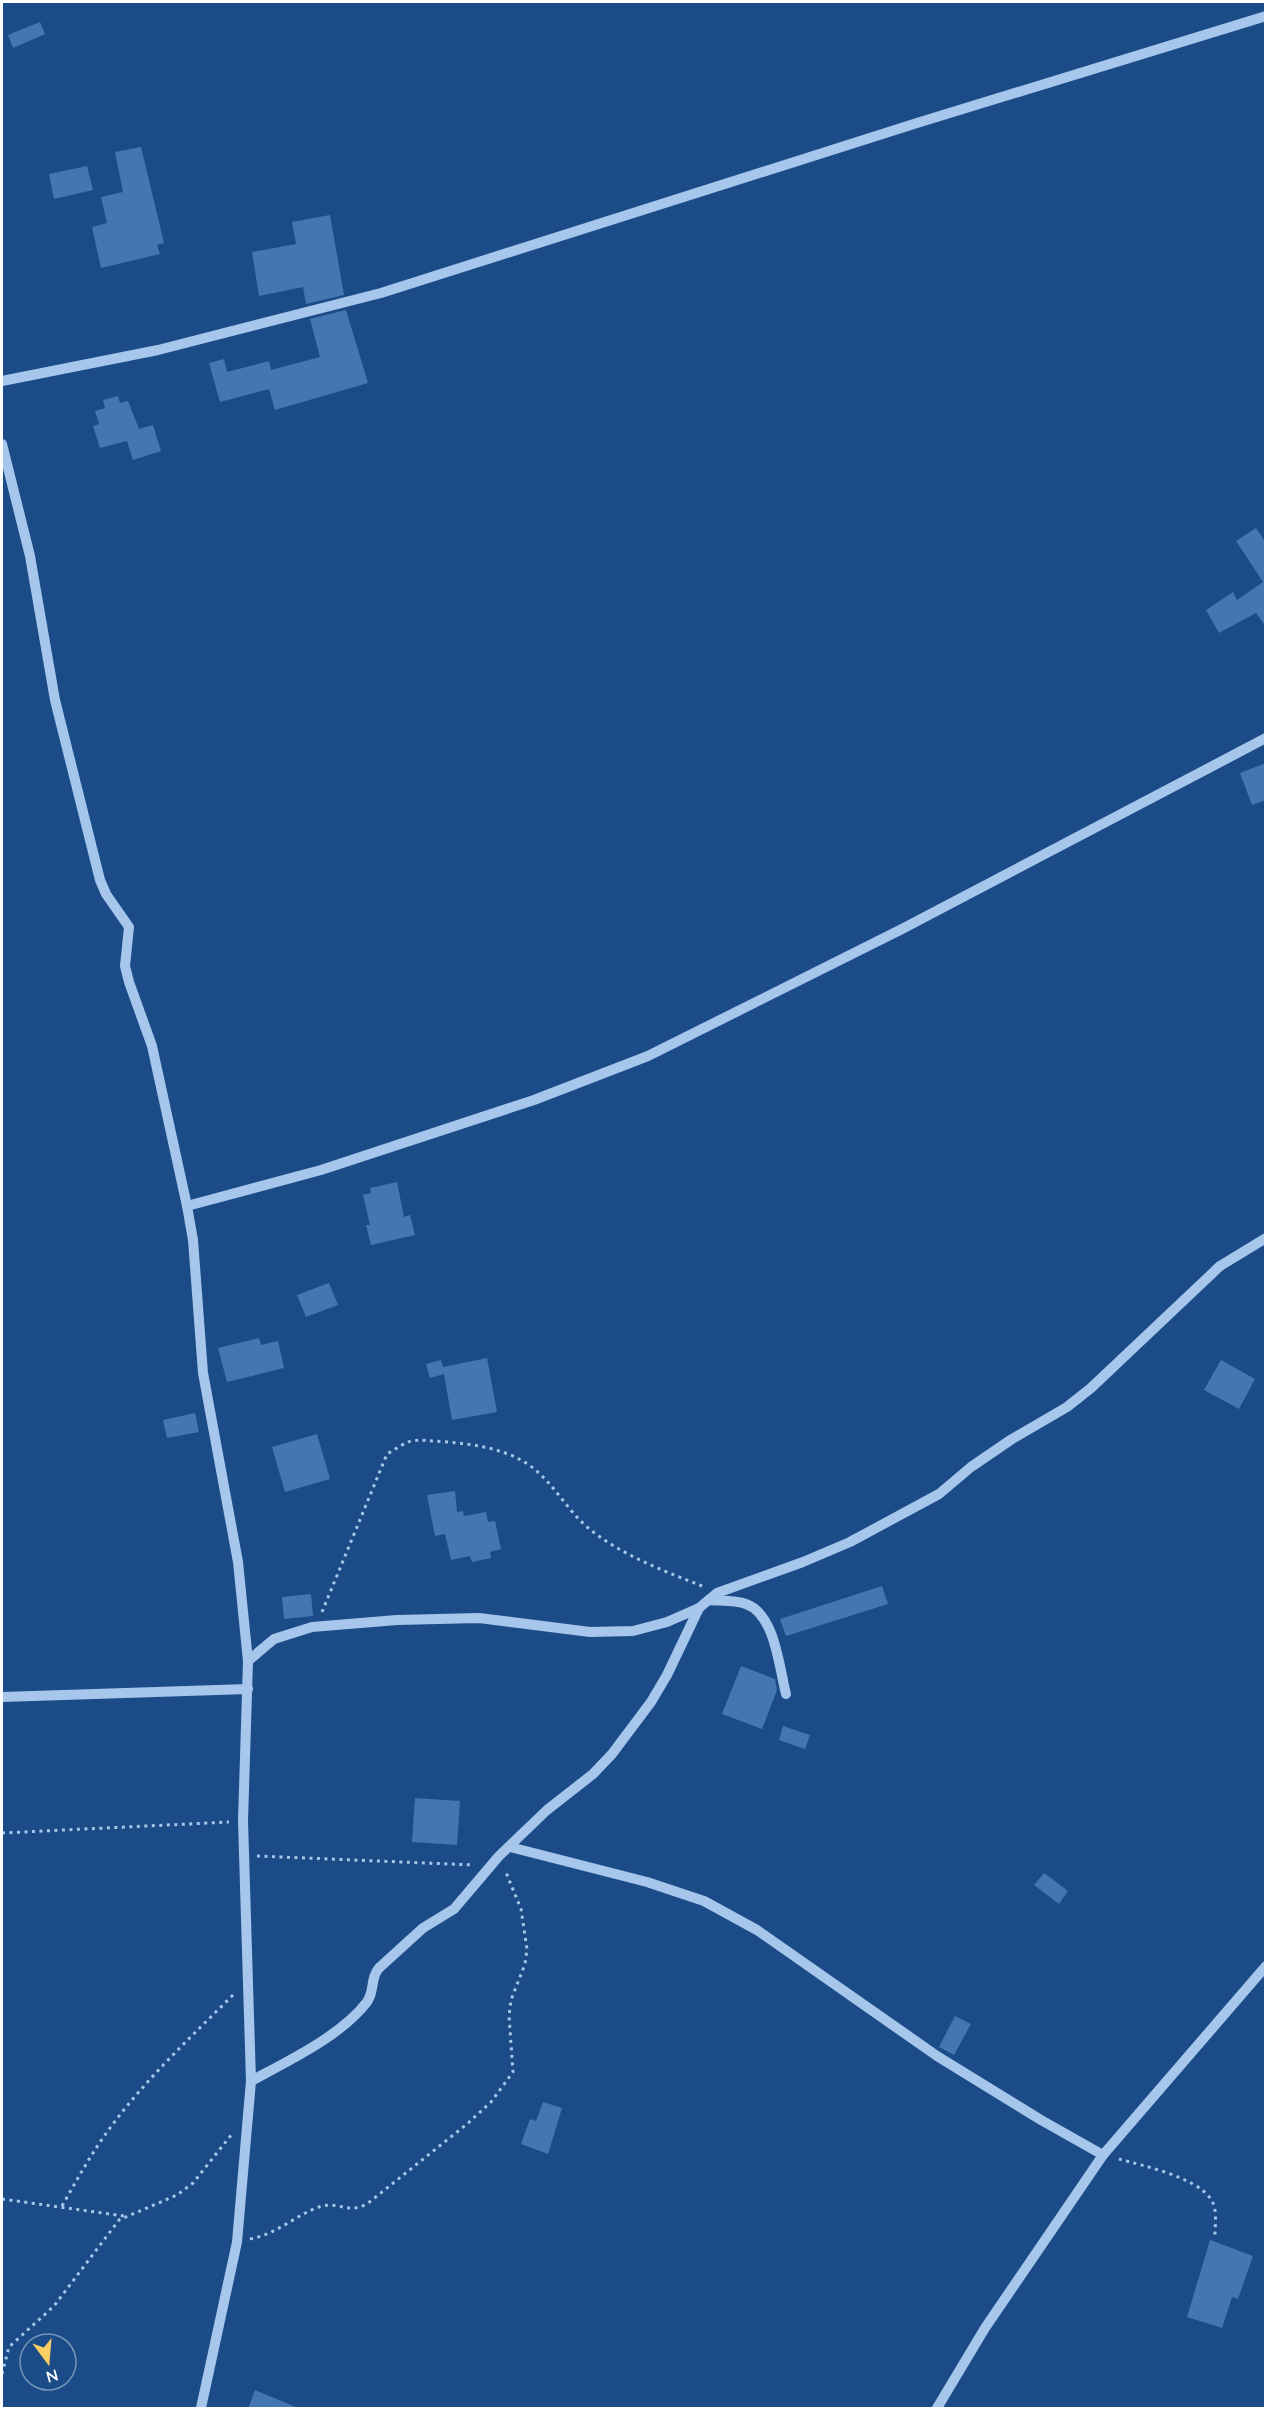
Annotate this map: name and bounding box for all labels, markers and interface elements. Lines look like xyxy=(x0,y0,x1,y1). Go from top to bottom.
north arrow xyxy=(18,2332,78,2392)
text: N xyxy=(44,2365,61,2388)

